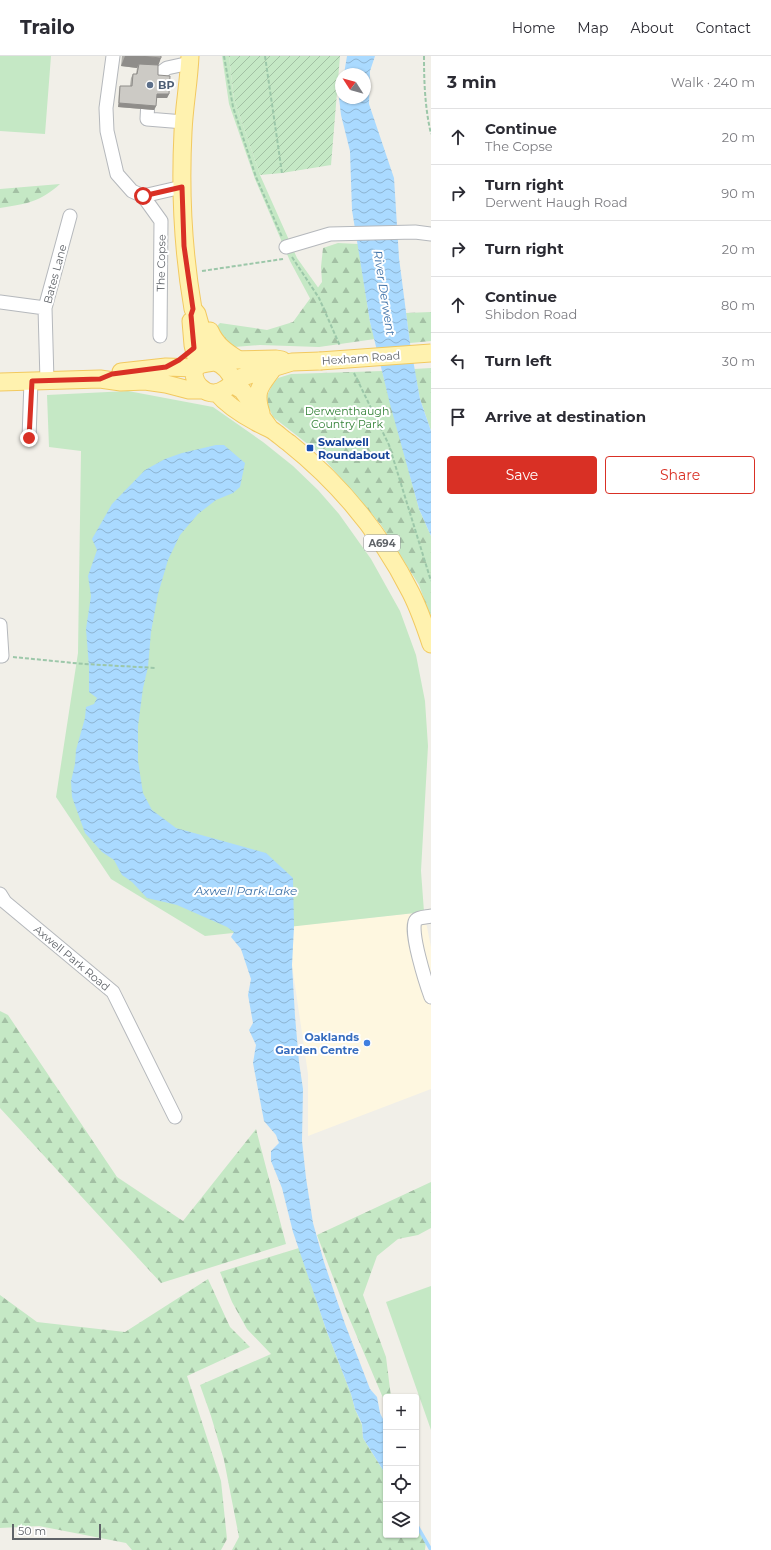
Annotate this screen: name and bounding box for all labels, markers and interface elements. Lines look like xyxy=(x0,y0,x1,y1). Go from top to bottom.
text: Trailo xyxy=(20,16,75,39)
text: Home xyxy=(512,19,555,37)
text: Map xyxy=(577,19,608,37)
text: About xyxy=(630,19,674,37)
text: Contact xyxy=(696,19,751,37)
north arrow xyxy=(335,68,371,104)
text: 3 min xyxy=(447,72,497,92)
text: Walk · 240 m xyxy=(671,74,755,90)
place label: BP xyxy=(158,78,174,92)
marker: BP xyxy=(145,80,155,90)
text: Continue xyxy=(485,119,557,138)
icon: ahead xyxy=(447,126,469,148)
text: 20 m xyxy=(722,129,755,145)
text: The Copse xyxy=(485,138,553,154)
text: Turn right xyxy=(485,175,564,194)
icon: right xyxy=(447,182,469,204)
text: 90 m xyxy=(721,185,755,201)
route start xyxy=(134,187,152,205)
text: Derwent Haugh Road xyxy=(485,194,628,210)
street label: The Copse xyxy=(154,234,169,292)
icon: right xyxy=(447,238,469,260)
text: Turn right xyxy=(485,239,564,258)
text: 20 m xyxy=(722,241,755,257)
street label: Bates Lane xyxy=(40,242,70,305)
water label: River Derwent xyxy=(370,249,399,337)
text: Continue xyxy=(485,287,557,306)
icon: ahead xyxy=(447,294,469,316)
text: 80 m xyxy=(721,297,755,313)
text: Shibdon Road xyxy=(485,306,577,322)
street label: Hexham Road xyxy=(321,348,401,368)
icon: left xyxy=(447,350,469,372)
text: Turn left xyxy=(485,351,552,370)
text: 30 m xyxy=(722,353,755,369)
park label: Derwenthaugh Country Park xyxy=(305,404,389,431)
icon: arrive xyxy=(447,406,469,428)
text: Arrive at destination xyxy=(485,407,646,426)
route end xyxy=(20,429,38,447)
place label: Swalwell Roundabout xyxy=(318,435,390,462)
marker: Swalwell Roundabout xyxy=(305,443,315,453)
button: Save xyxy=(447,456,597,494)
button: Share xyxy=(605,456,755,494)
road number: A694 xyxy=(364,535,400,551)
water label: Axwell Park Lake xyxy=(194,883,297,898)
street label: Axwell Park Road xyxy=(31,922,113,994)
place label: Oaklands Garden Centre xyxy=(275,1030,359,1057)
marker: Oaklands Garden Centre xyxy=(362,1038,372,1048)
map controls xyxy=(383,1394,419,1538)
button: + xyxy=(383,1394,419,1430)
button: − xyxy=(383,1430,419,1466)
button: locate xyxy=(383,1466,419,1502)
button: layers xyxy=(383,1502,419,1538)
scale bar xyxy=(12,1522,101,1541)
text: 50 m xyxy=(18,1524,46,1538)

